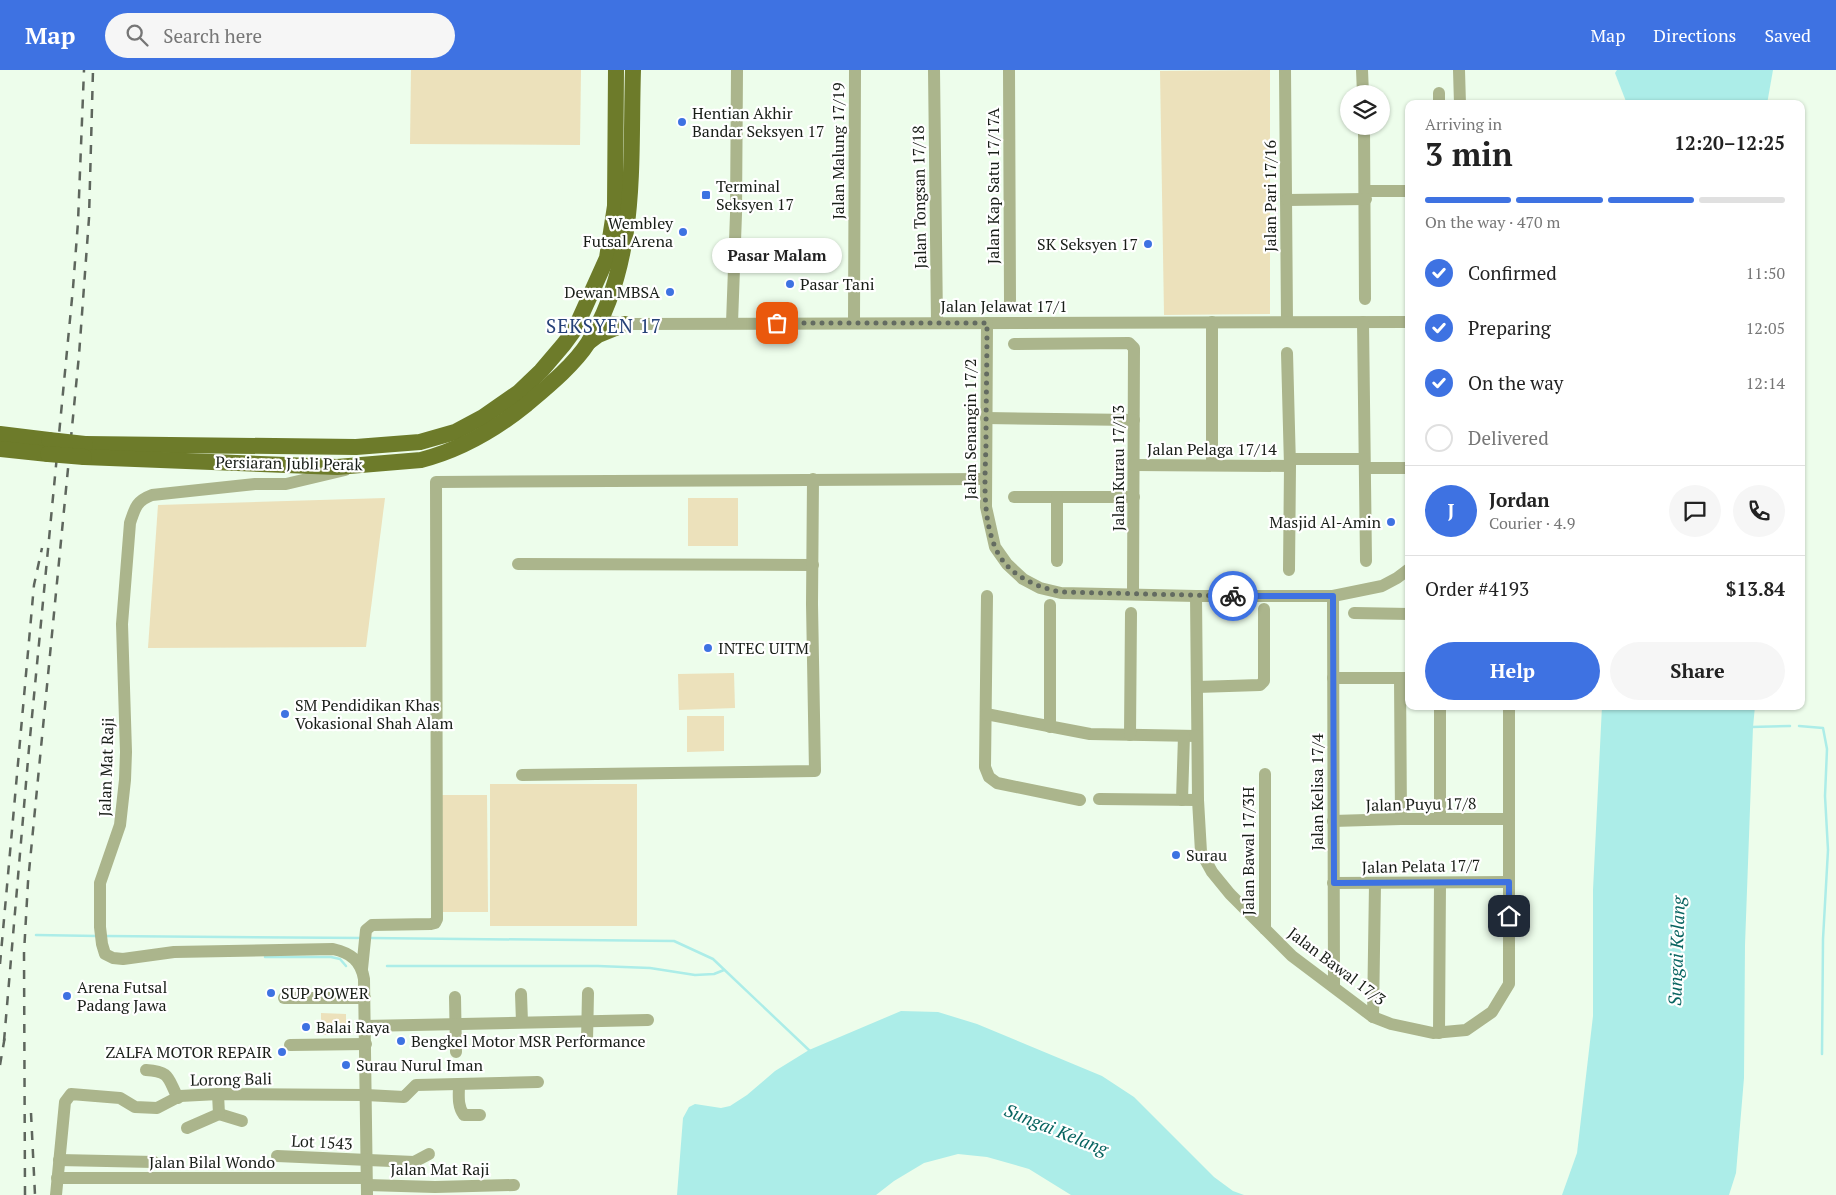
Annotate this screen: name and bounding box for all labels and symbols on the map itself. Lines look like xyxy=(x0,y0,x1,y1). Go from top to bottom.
street label: Jalan Malung 17/19 xyxy=(827,82,849,220)
place label: Hentian Akhir Bandar Seksyen 17 xyxy=(692,102,825,142)
street label: Jalan Kap Satu 17/17A xyxy=(982,108,1004,264)
marker: Hentian Akhir Bandar Seksyen 17 xyxy=(676,116,688,128)
street label: Jalan Tongsan 17/18 xyxy=(907,125,931,269)
street label: Jalan Pari 17/16 xyxy=(1259,140,1281,252)
place label: Terminal Seksyen 17 xyxy=(716,175,794,215)
marker: Terminal Seksyen 17 xyxy=(700,189,712,201)
place label: Wembley Futsal Arena xyxy=(583,212,674,252)
marker: Wembley Futsal Arena xyxy=(677,226,689,238)
place label: SK Seksyen 17 xyxy=(1037,233,1138,255)
callout: Pasar Malam xyxy=(712,238,842,273)
marker: SK Seksyen 17 xyxy=(1142,238,1154,250)
place label: Pasar Tani xyxy=(800,273,875,295)
marker: Pasar Tani xyxy=(784,278,796,290)
place label: Dewan MBSA xyxy=(564,281,660,303)
marker: Dewan MBSA xyxy=(664,286,676,298)
street label: Jalan Jelawat 17/1 xyxy=(941,295,1067,317)
pin xyxy=(756,302,798,344)
district label: SEKSYEN 17 xyxy=(546,313,662,338)
street label: Jalan Senangin 17/2 xyxy=(959,358,981,500)
street label: Jalan Kurau 17/13 xyxy=(1107,405,1129,531)
street label: Jalan Pelaga 17/14 xyxy=(1147,438,1277,460)
street label: Persiaran Jubli Perak xyxy=(215,451,363,475)
place label: Masjid Al-Amin xyxy=(1269,511,1381,533)
marker: Masjid Al-Amin xyxy=(1385,516,1397,528)
courier xyxy=(1208,571,1258,621)
place label: INTEC UITM xyxy=(718,637,809,659)
marker: INTEC UITM xyxy=(702,642,714,654)
place label: SM Pendidikan Khas Vokasional Shah Alam xyxy=(295,694,453,734)
marker: SM Pendidikan Khas Vokasional Shah Alam xyxy=(279,708,291,720)
street label: Jalan Mat Raji xyxy=(93,717,119,817)
street label: Jalan Kelisa 17/4 xyxy=(1306,733,1328,851)
street label: Jalan Bawal 17/3H xyxy=(1237,786,1259,915)
street label: Jalan Puyu 17/8 xyxy=(1365,792,1477,816)
place label: Surau xyxy=(1186,844,1227,866)
marker: Surau xyxy=(1170,849,1182,861)
street label: Jalan Pelata 17/7 xyxy=(1361,854,1481,878)
pin xyxy=(1488,895,1530,937)
water label: Sungai Kelang xyxy=(1662,895,1690,1006)
street label: Jalan Bawal 17/3 xyxy=(1284,922,1390,1010)
place label: Arena Futsal Padang Jawa xyxy=(77,976,167,1016)
place label: SUP POWER xyxy=(281,982,370,1004)
marker: SUP POWER xyxy=(265,987,277,999)
marker: Arena Futsal Padang Jawa xyxy=(61,990,73,1002)
place label: Balai Raya xyxy=(316,1016,390,1038)
marker: Balai Raya xyxy=(300,1021,312,1033)
place label: Bengkel Motor MSR Performance xyxy=(411,1030,646,1052)
marker: Bengkel Motor MSR Performance xyxy=(395,1035,407,1047)
place label: ZALFA MOTOR REPAIR xyxy=(105,1041,273,1063)
marker: ZALFA MOTOR REPAIR xyxy=(276,1046,288,1058)
place label: Surau Nurul Iman xyxy=(356,1054,484,1076)
marker: Surau Nurul Iman xyxy=(340,1059,352,1071)
street label: Lorong Bali xyxy=(190,1067,272,1091)
water label: Sungai Kelang xyxy=(1001,1097,1113,1161)
street label: Lot 1543 xyxy=(291,1129,353,1155)
street label: Jalan Bilal Wondo xyxy=(149,1151,275,1173)
street label: Jalan Mat Raji xyxy=(390,1158,490,1180)

